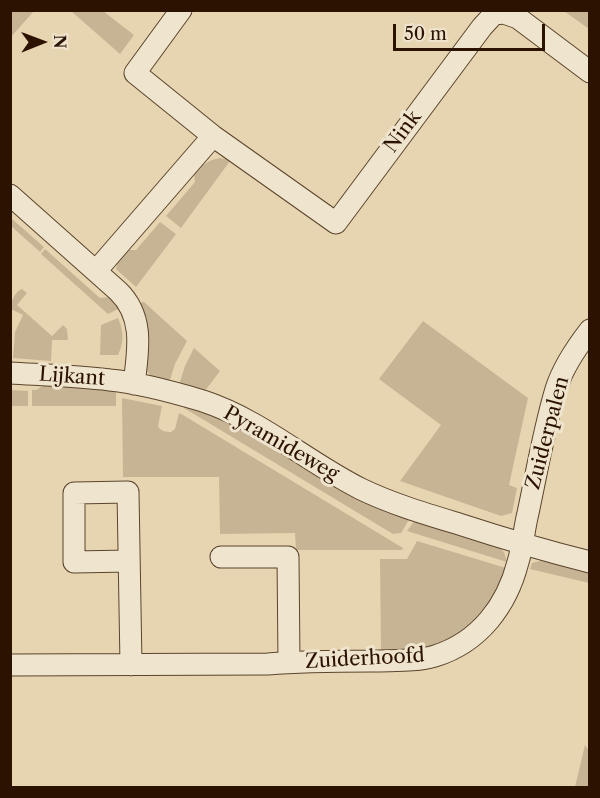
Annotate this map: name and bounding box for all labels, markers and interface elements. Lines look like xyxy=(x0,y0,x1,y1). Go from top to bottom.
north arrow xyxy=(12,12,72,72)
scale bar xyxy=(396,12,548,50)
text: 50 m xyxy=(404,23,447,45)
text: N xyxy=(50,35,70,49)
street label: Nink xyxy=(379,106,427,158)
street label: Lijkant xyxy=(38,363,106,391)
street label: Zuiderpalen xyxy=(521,374,575,492)
street label: Pyramideweg xyxy=(219,401,343,487)
street label: Zuiderhoofd xyxy=(305,644,425,674)

